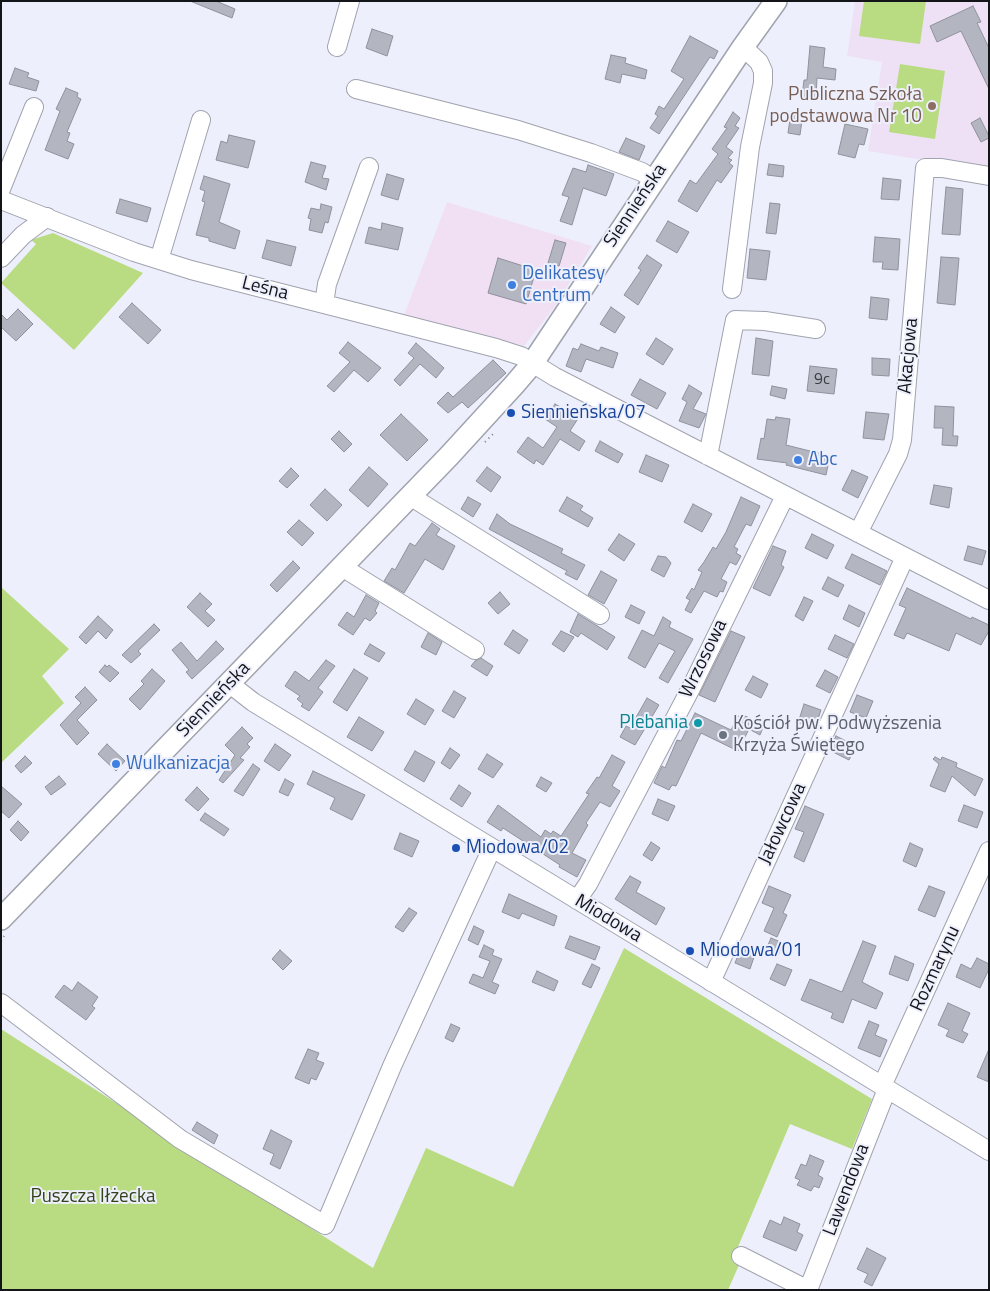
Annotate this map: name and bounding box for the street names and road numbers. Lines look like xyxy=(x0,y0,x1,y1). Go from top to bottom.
street label: Siennieńska xyxy=(600,160,672,252)
street label: Leśna xyxy=(239,272,291,306)
street label: Akacjowa xyxy=(894,317,924,395)
street label: Wrzosowa xyxy=(675,616,733,702)
street label: Siennieńska xyxy=(173,658,255,742)
street label: Jałowcowa xyxy=(754,780,812,868)
street label: Miodowa xyxy=(570,890,646,948)
street label: Rozmarynu xyxy=(906,923,966,1015)
street label: Lawendowa xyxy=(819,1141,875,1239)

